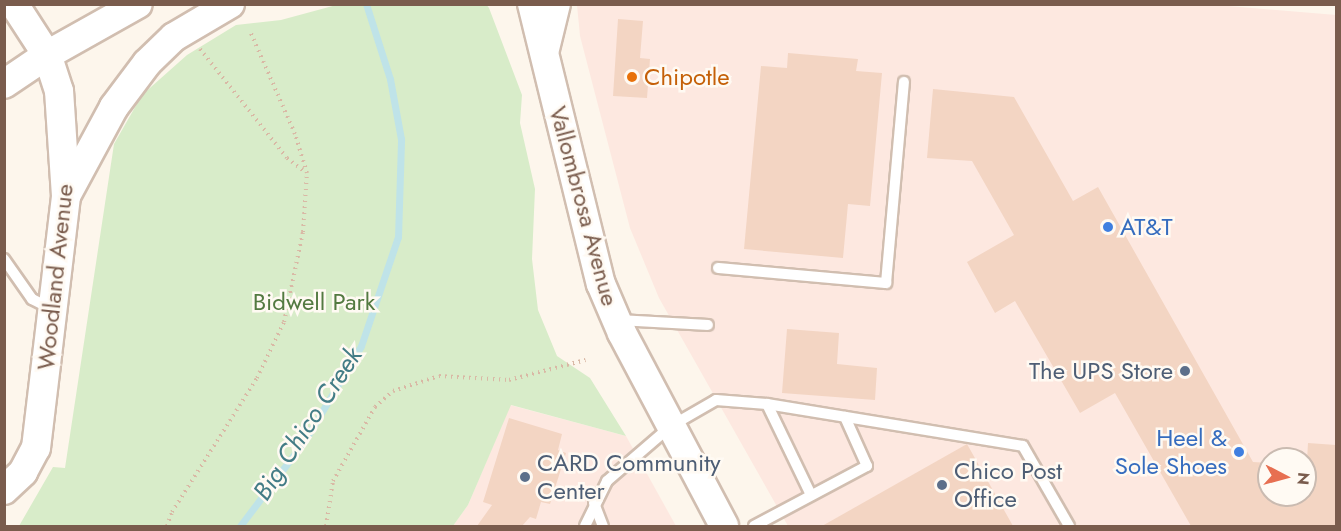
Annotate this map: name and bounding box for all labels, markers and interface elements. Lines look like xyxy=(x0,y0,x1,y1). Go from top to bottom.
place label: Chipotle xyxy=(644,63,730,91)
marker: Chipotle xyxy=(625,70,639,84)
street label: Vallombrosa Avenue xyxy=(543,103,625,309)
street label: Woodland Avenue xyxy=(31,182,79,372)
place label: AT&T xyxy=(1120,213,1173,241)
marker: AT&T xyxy=(1101,220,1115,234)
park label: Bidwell Park xyxy=(253,288,375,316)
water label: Big Chico Creek xyxy=(247,342,369,506)
place label: The UPS Store xyxy=(1029,357,1173,385)
marker: The UPS Store xyxy=(1178,364,1192,378)
place label: Heel & Sole Shoes xyxy=(1115,424,1227,480)
marker: Heel & Sole Shoes xyxy=(1232,445,1246,459)
north arrow xyxy=(1257,447,1317,507)
place label: CARD Community Center xyxy=(537,449,721,505)
place label: Chico Post Office xyxy=(954,457,1062,513)
marker: CARD Community Center xyxy=(518,470,532,484)
text: N xyxy=(1291,471,1316,486)
marker: Chico Post Office xyxy=(935,478,949,492)

